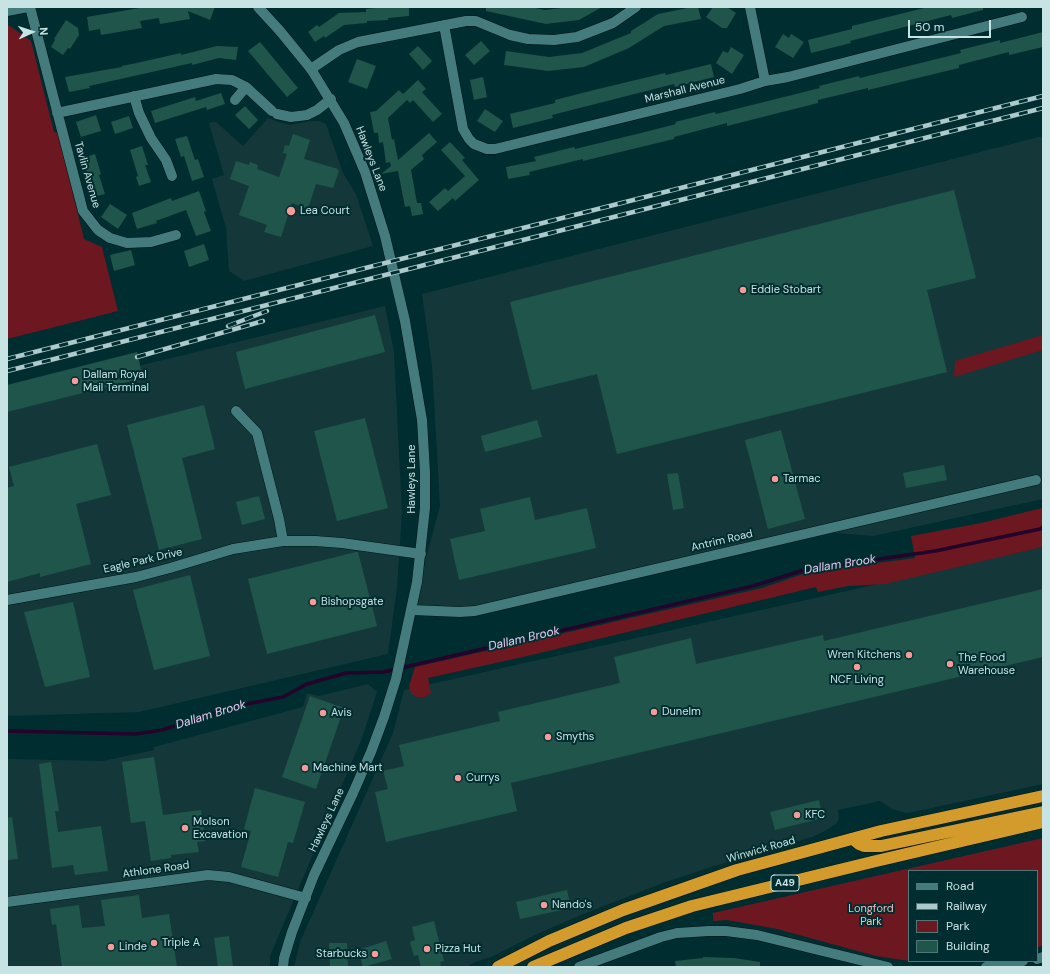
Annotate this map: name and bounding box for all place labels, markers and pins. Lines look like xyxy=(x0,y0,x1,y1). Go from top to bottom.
place label: Lea Court xyxy=(300,204,350,218)
marker: Lea Court xyxy=(285,205,297,217)
place label: Eddie Stobart xyxy=(751,283,821,297)
marker: Eddie Stobart xyxy=(738,285,748,295)
place label: Dallam Royal Mail Terminal xyxy=(83,368,149,394)
marker: Dallam Royal Mail Terminal xyxy=(70,376,80,386)
place label: Tarmac xyxy=(783,472,820,486)
marker: Tarmac xyxy=(770,474,780,484)
place label: Bishopsgate xyxy=(321,595,383,609)
marker: Bishopsgate xyxy=(308,597,318,607)
place label: Wren Kitchens xyxy=(827,648,901,662)
marker: Wren Kitchens xyxy=(904,650,914,660)
place label: The Food Warehouse xyxy=(958,651,1015,677)
marker: The Food Warehouse xyxy=(945,659,955,669)
marker: NCF Living xyxy=(852,662,862,672)
place label: NCF Living xyxy=(830,673,884,687)
place label: Dunelm xyxy=(662,705,701,719)
place label: Avis xyxy=(331,706,352,720)
marker: Dunelm xyxy=(649,707,659,717)
marker: Avis xyxy=(318,708,328,718)
place label: Smyths xyxy=(556,730,594,744)
marker: Smyths xyxy=(543,732,553,742)
place label: Machine Mart xyxy=(313,761,383,775)
marker: Machine Mart xyxy=(300,763,310,773)
place label: Currys xyxy=(466,771,500,785)
marker: Currys xyxy=(453,773,463,783)
place label: KFC xyxy=(805,808,825,822)
marker: KFC xyxy=(792,810,802,820)
place label: Molson Excavation xyxy=(193,815,248,841)
marker: Molson Excavation xyxy=(180,823,190,833)
place label: Nando's xyxy=(552,898,592,912)
marker: Nando's xyxy=(539,900,549,910)
place label: Triple A xyxy=(162,936,200,950)
marker: Triple A xyxy=(149,938,159,948)
place label: Linde xyxy=(119,940,147,954)
marker: Linde xyxy=(106,942,116,952)
place label: Pizza Hut xyxy=(435,942,481,956)
marker: Pizza Hut xyxy=(422,944,432,954)
place label: Starbucks xyxy=(316,947,367,961)
marker: Starbucks xyxy=(370,949,380,959)

